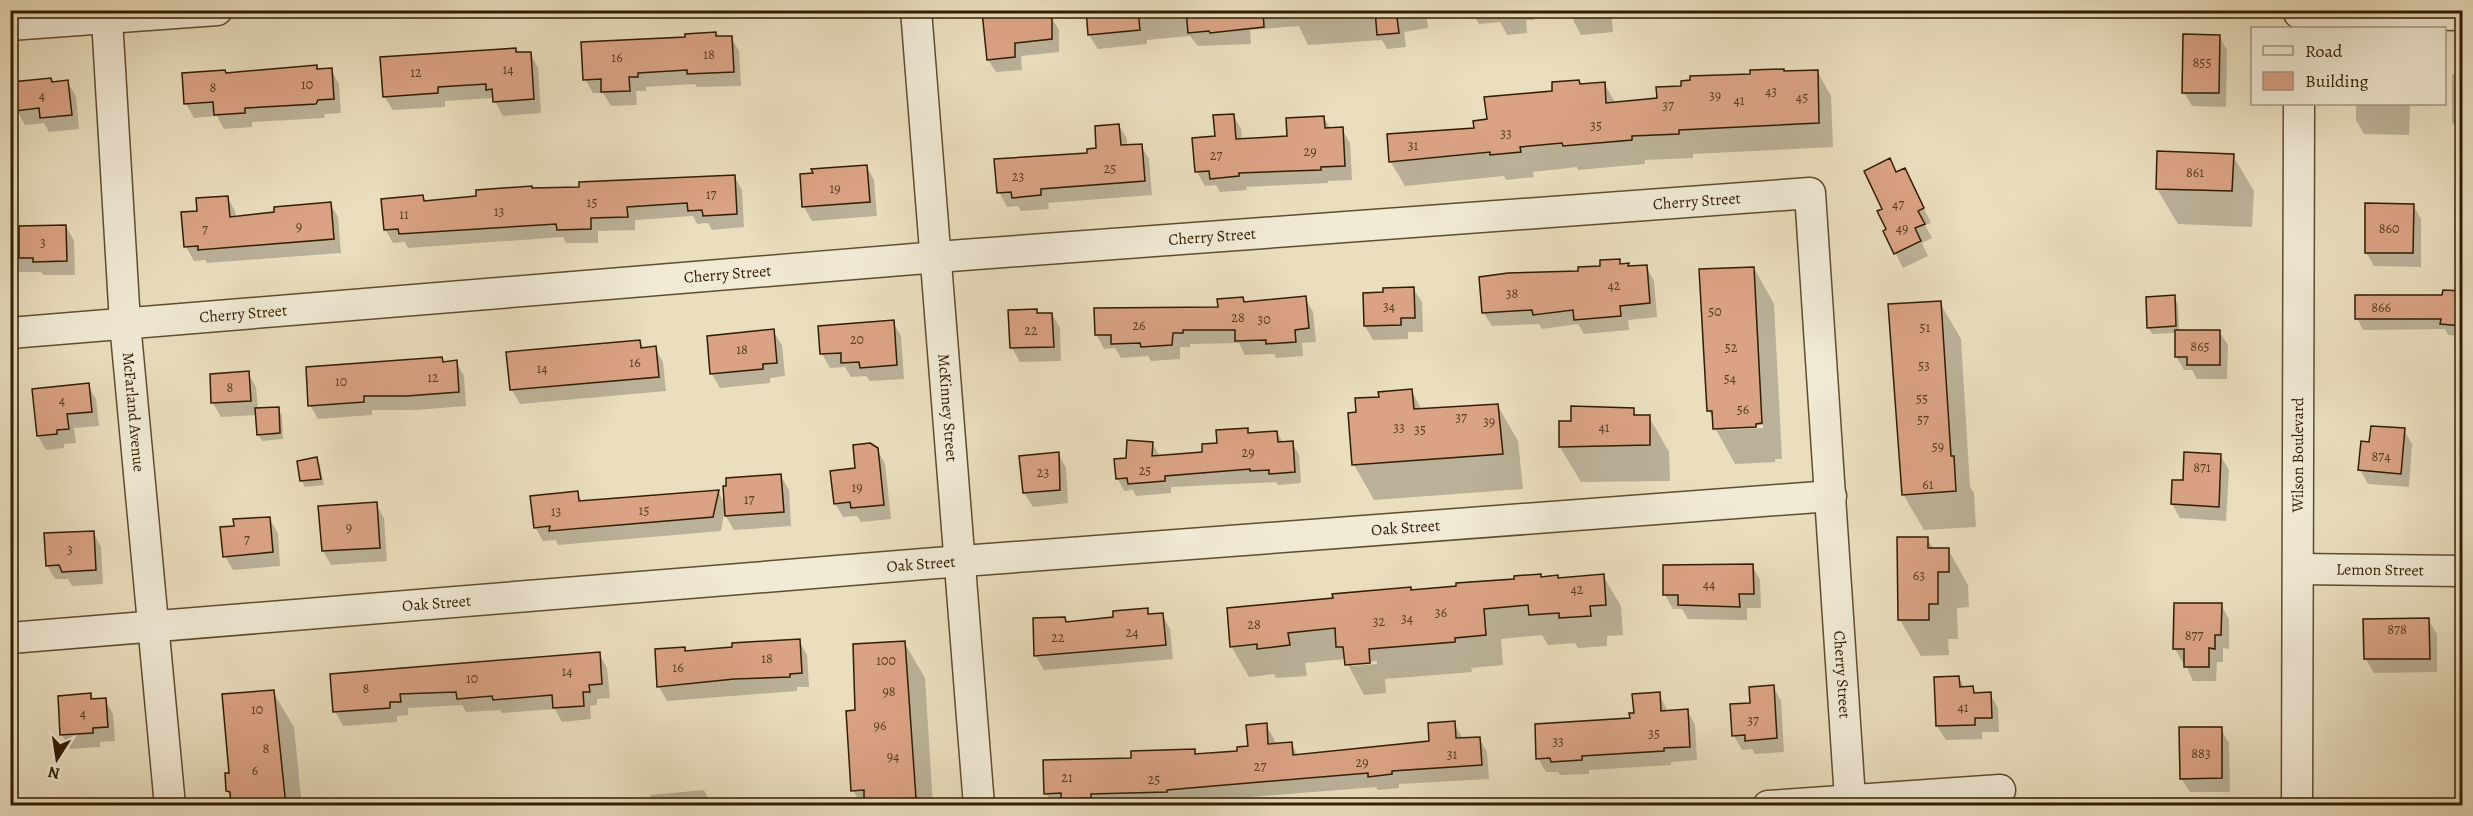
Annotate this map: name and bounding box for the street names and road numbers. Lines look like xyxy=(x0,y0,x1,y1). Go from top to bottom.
street label: Cherry Street xyxy=(1652,187,1742,215)
street label: Cherry Street xyxy=(1167,223,1257,251)
street label: Cherry Street xyxy=(683,260,772,289)
street label: Cherry Street xyxy=(199,299,288,328)
street label: McFarland Avenue xyxy=(117,351,150,473)
street label: McKinney Street xyxy=(932,353,963,463)
street label: Wilson Boulevard xyxy=(2287,397,2309,514)
street label: Oak Street xyxy=(1370,514,1441,541)
street label: Oak Street xyxy=(886,551,956,578)
street label: Lemon Street xyxy=(2336,558,2424,582)
street label: Oak Street xyxy=(401,590,472,617)
street label: Cherry Street xyxy=(1828,630,1856,719)

